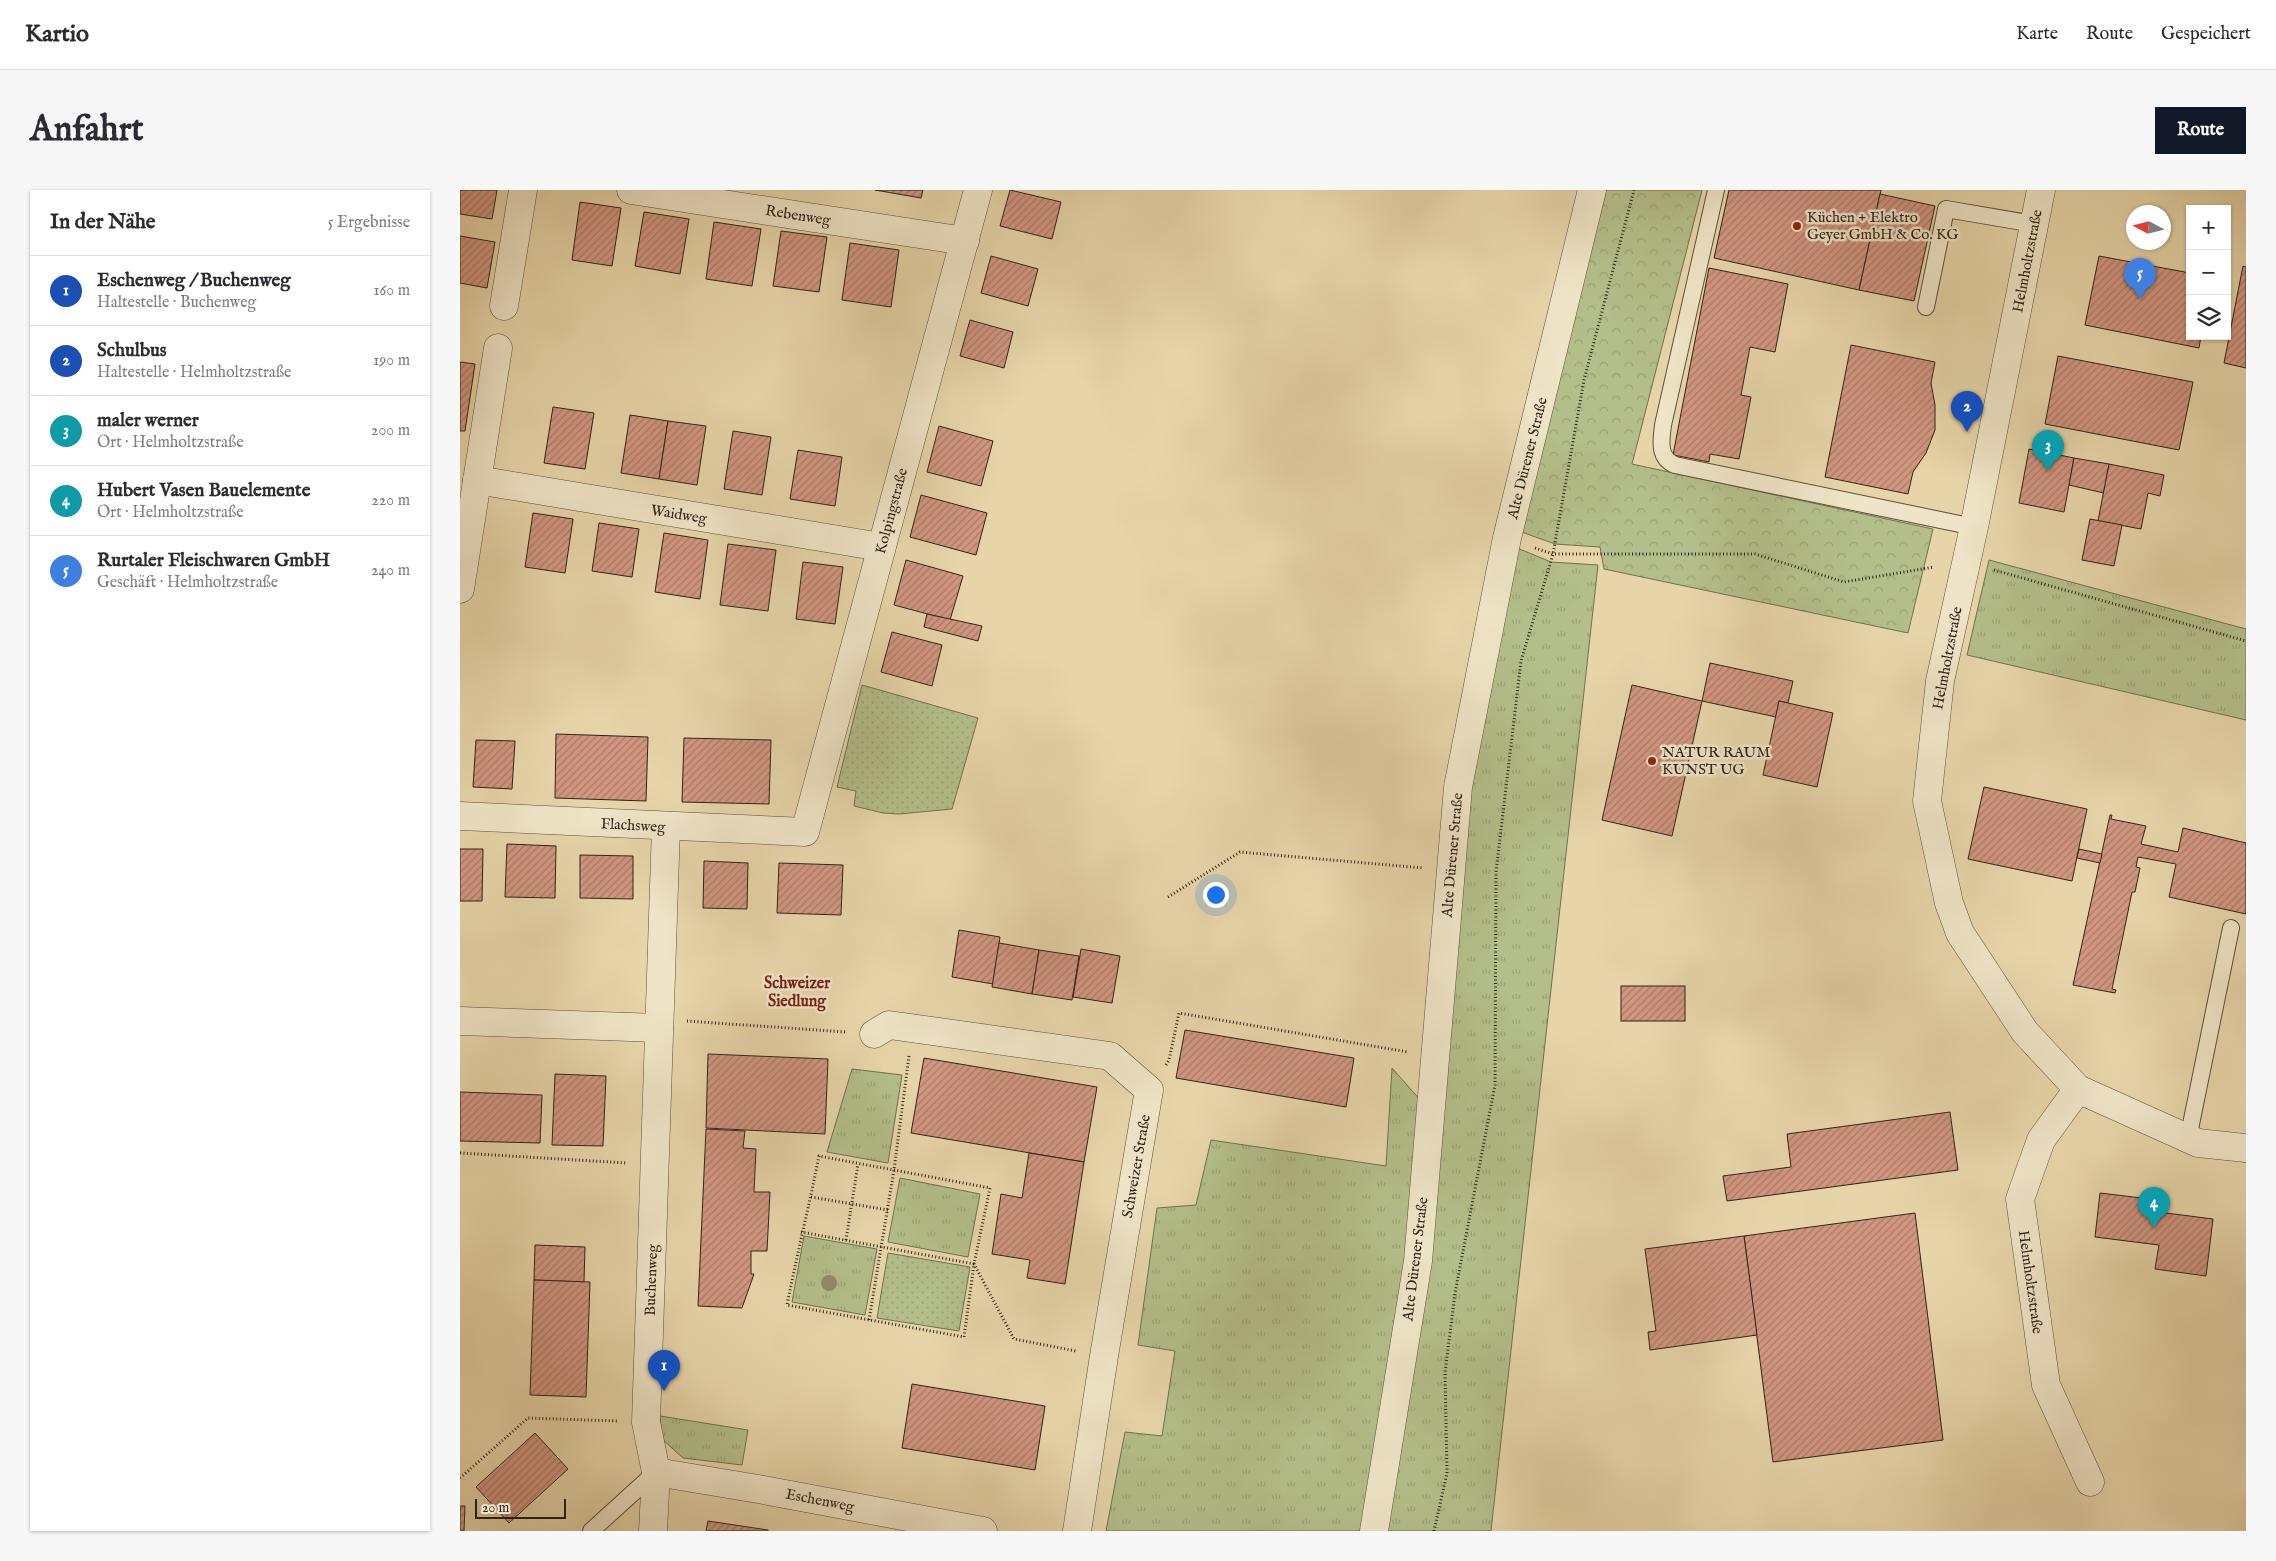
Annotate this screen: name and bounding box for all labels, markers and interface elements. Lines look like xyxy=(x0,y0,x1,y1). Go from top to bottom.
text: Kartio xyxy=(25,19,89,50)
text: Karte xyxy=(2016,23,2058,46)
text: Route xyxy=(2086,23,2133,46)
text: Gespeichert xyxy=(2161,23,2251,46)
button: Route xyxy=(2155,107,2246,154)
text: Anfahrt xyxy=(30,108,144,153)
street label: Rebenweg xyxy=(764,201,833,230)
north arrow xyxy=(2126,205,2171,250)
map controls xyxy=(2186,205,2231,340)
button: + xyxy=(2186,205,2231,250)
place label: Küchen + Elektro Geyer GmbH & Co. KG xyxy=(1807,208,1958,244)
street label: Helmholtzstraße xyxy=(2008,208,2047,314)
text: In der Nähe xyxy=(50,209,156,236)
text: 5 Ergebnisse xyxy=(328,213,410,233)
marker: Küchen + Elektro Geyer GmbH & Co. KG xyxy=(1791,220,1803,232)
button: − xyxy=(2186,250,2231,295)
pin: 5 xyxy=(2124,258,2156,299)
text: Eschenweg / Buchenweg xyxy=(97,269,291,293)
text: 1 xyxy=(63,281,69,301)
text: 160 m xyxy=(374,281,410,301)
text: Haltestelle · Buchenweg xyxy=(97,293,256,313)
button: layers xyxy=(2186,295,2231,340)
text: Schulbus xyxy=(97,339,167,363)
text: 2 xyxy=(62,351,70,371)
text: 190 m xyxy=(373,351,410,371)
text: Haltestelle · Helmholtzstraße xyxy=(97,363,291,383)
pin: 2 xyxy=(1951,391,1983,432)
street label: Alte Dürener Straße xyxy=(1503,395,1552,522)
text: maler werner xyxy=(97,409,199,433)
text: 3 xyxy=(63,421,69,441)
text: 200 m xyxy=(371,421,410,441)
pin: 3 xyxy=(2032,430,2064,471)
text: Ort · Helmholtzstraße xyxy=(97,433,244,453)
street label: Kolpingstraße xyxy=(871,466,912,556)
text: Hubert Vasen Bauelemente xyxy=(97,479,310,503)
text: 4 xyxy=(62,491,70,511)
text: 220 m xyxy=(371,491,410,511)
street label: Waidweg xyxy=(650,501,709,528)
text: Ort · Helmholtzstraße xyxy=(97,503,244,523)
text: Rurtaler Fleischwaren GmbH xyxy=(97,549,330,573)
text: 5 xyxy=(63,561,69,581)
text: 240 m xyxy=(371,561,410,581)
text: Geschäft · Helmholtzstraße xyxy=(97,573,278,593)
street label: Helmholtzstraße xyxy=(1928,605,1967,711)
place label: NATUR RAUM KUNST UG xyxy=(1662,743,1770,779)
marker: NATUR RAUM KUNST UG xyxy=(1646,755,1658,767)
street label: Alte Dürener Straße xyxy=(1438,792,1467,919)
street label: Flachsweg xyxy=(600,814,667,837)
your location xyxy=(1203,882,1229,908)
district label: Schweizer Siedlung xyxy=(764,974,830,1012)
street label: Schweizer Straße xyxy=(1118,1113,1155,1219)
pin: 4 xyxy=(2138,1187,2170,1228)
street label: Alte Dürener Straße xyxy=(1398,1196,1433,1323)
street label: Helmholtzstraße xyxy=(2014,1229,2047,1335)
street label: Buchenweg xyxy=(641,1243,662,1316)
pin: 1 xyxy=(648,1350,680,1391)
street label: Eschenweg xyxy=(784,1485,857,1517)
scale bar xyxy=(475,1496,566,1519)
text: 20 m xyxy=(482,1499,509,1517)

